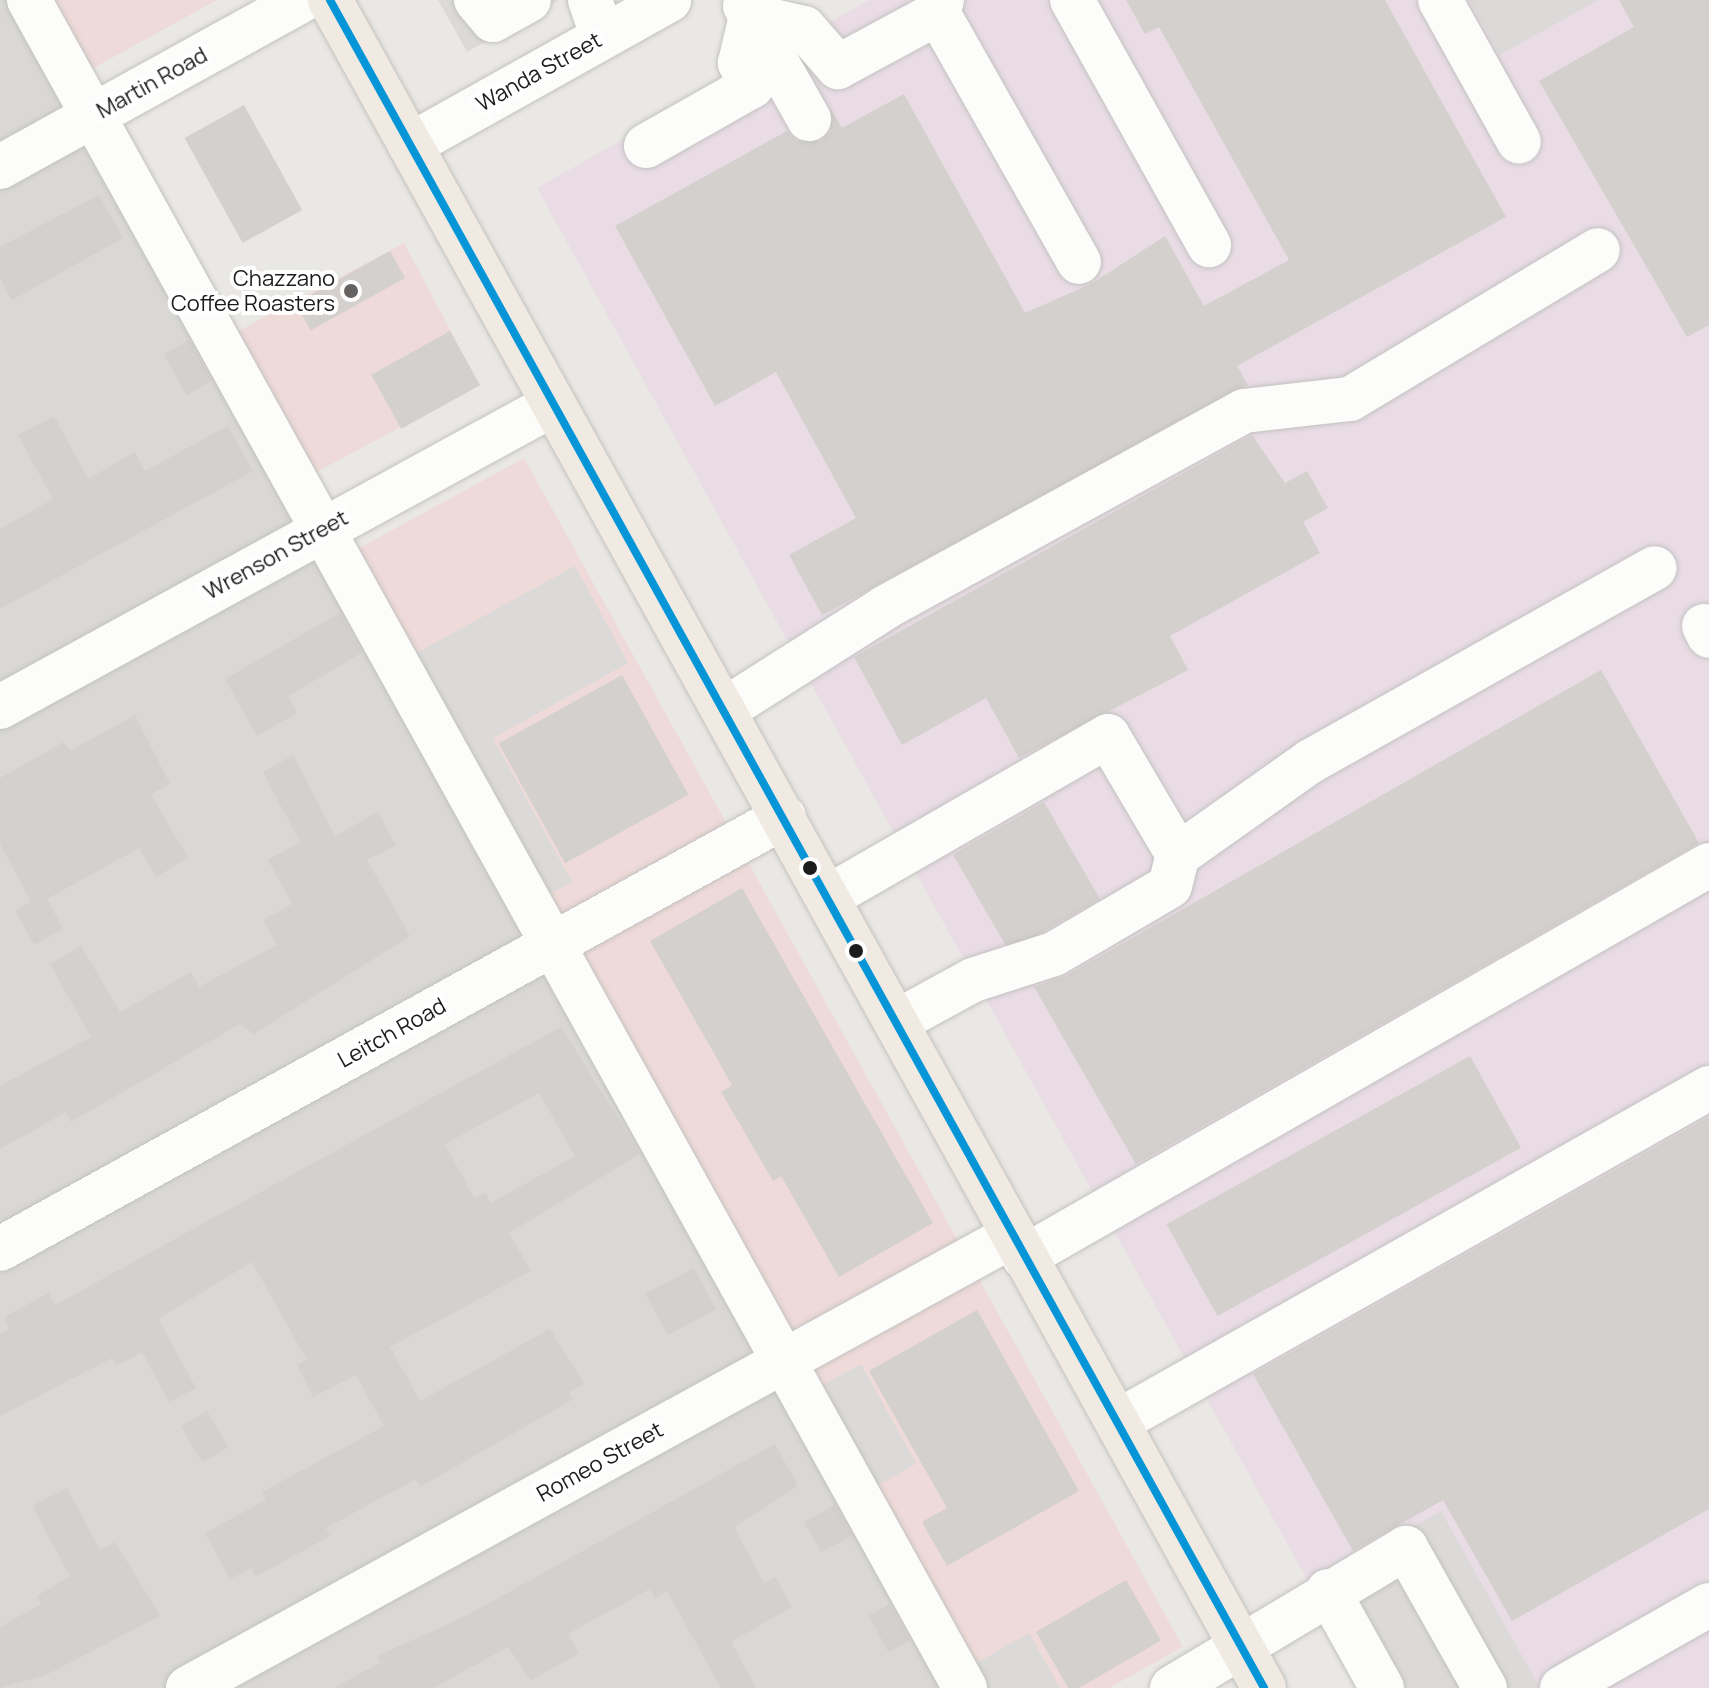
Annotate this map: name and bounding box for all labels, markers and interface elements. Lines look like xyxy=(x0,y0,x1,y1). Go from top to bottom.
street label: Wanda Street xyxy=(472,27,606,117)
street label: Martin Road xyxy=(92,42,212,124)
place label: Chazzano Coffee Roasters xyxy=(171,265,335,316)
marker: Chazzano Coffee Roasters xyxy=(342,282,360,300)
street label: Wrenson Street xyxy=(199,505,353,605)
unlabelled marker xyxy=(802,860,818,876)
unlabelled marker xyxy=(848,943,864,959)
street label: Leitch Road xyxy=(333,993,451,1073)
street label: Romeo Street xyxy=(532,1416,668,1508)

